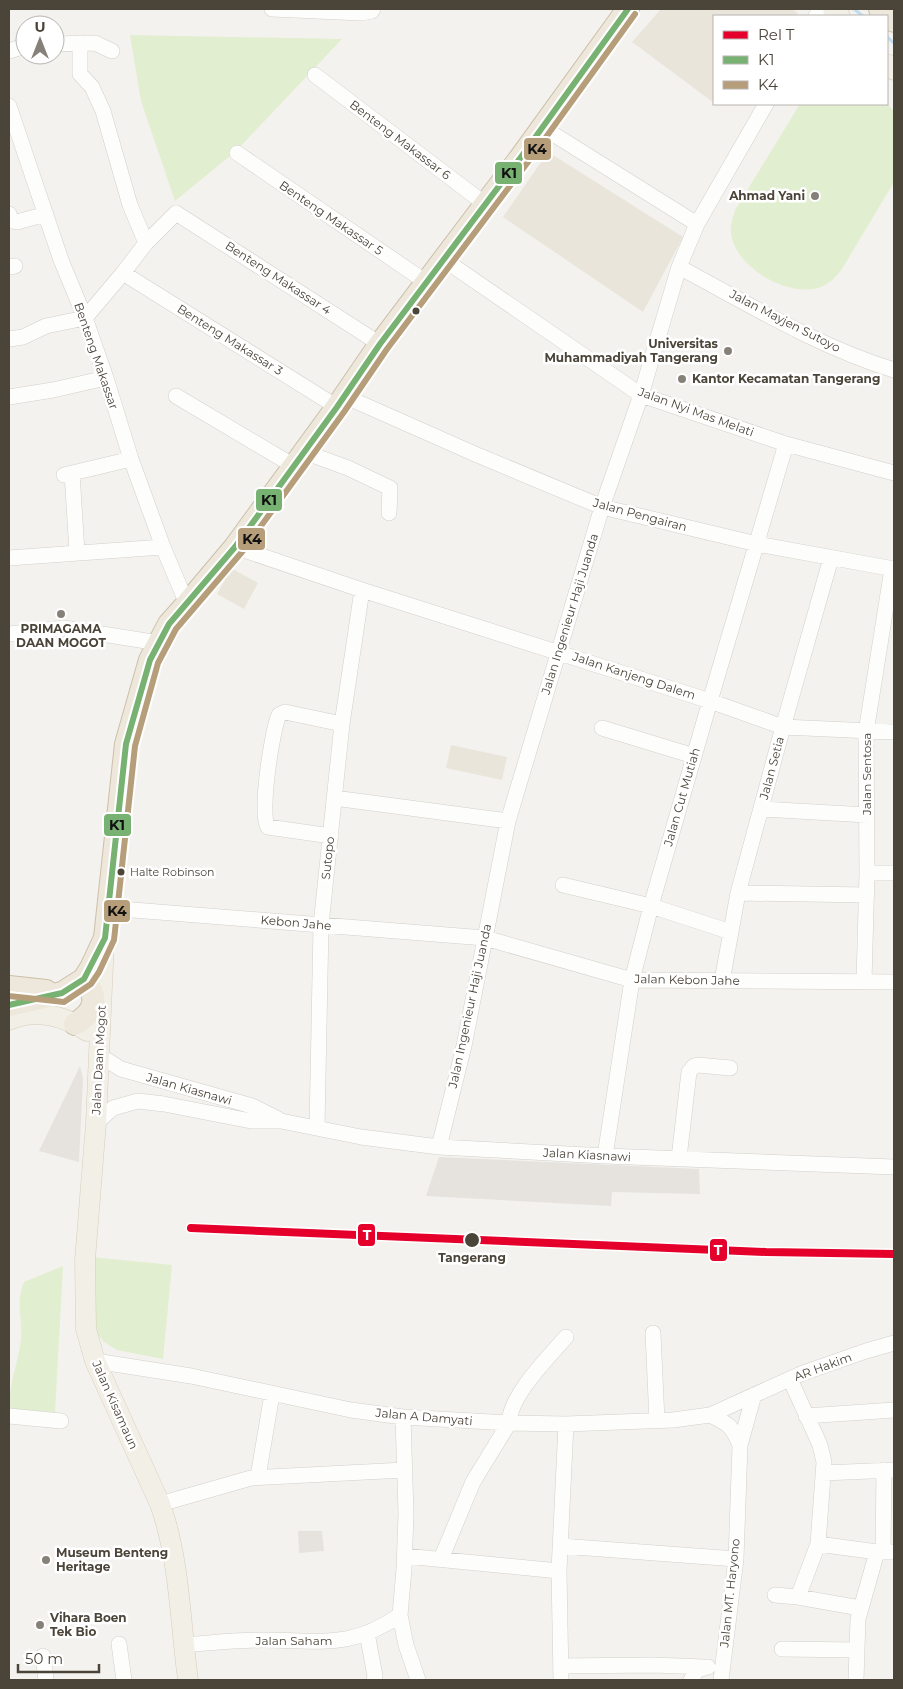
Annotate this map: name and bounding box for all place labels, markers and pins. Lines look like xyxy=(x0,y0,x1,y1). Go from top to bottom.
place label: Ahmad Yani xyxy=(728,188,805,203)
marker: Ahmad Yani xyxy=(809,190,821,202)
unlabelled marker xyxy=(411,306,421,316)
place label: Universitas Muhammadiyah Tangerang xyxy=(544,336,719,365)
marker: Universitas Muhammadiyah Tangerang xyxy=(722,345,734,357)
place label: Kantor Kecamatan Tangerang xyxy=(692,371,880,386)
marker: Kantor Kecamatan Tangerang xyxy=(676,373,688,385)
marker: PRIMAGAMA DAAN MOGOT xyxy=(55,608,67,620)
place label: PRIMAGAMA DAAN MOGOT xyxy=(16,621,106,650)
place label: Halte Robinson xyxy=(130,865,215,879)
marker: Halte Robinson xyxy=(116,867,126,877)
marker: Tangerang xyxy=(463,1231,481,1249)
place label: Tangerang xyxy=(438,1250,506,1265)
place label: Museum Benteng Heritage xyxy=(56,1545,168,1574)
marker: Museum Benteng Heritage xyxy=(40,1554,52,1566)
place label: Vihara Boen Tek Bio xyxy=(49,1610,127,1639)
marker: Vihara Boen Tek Bio xyxy=(34,1619,46,1631)

